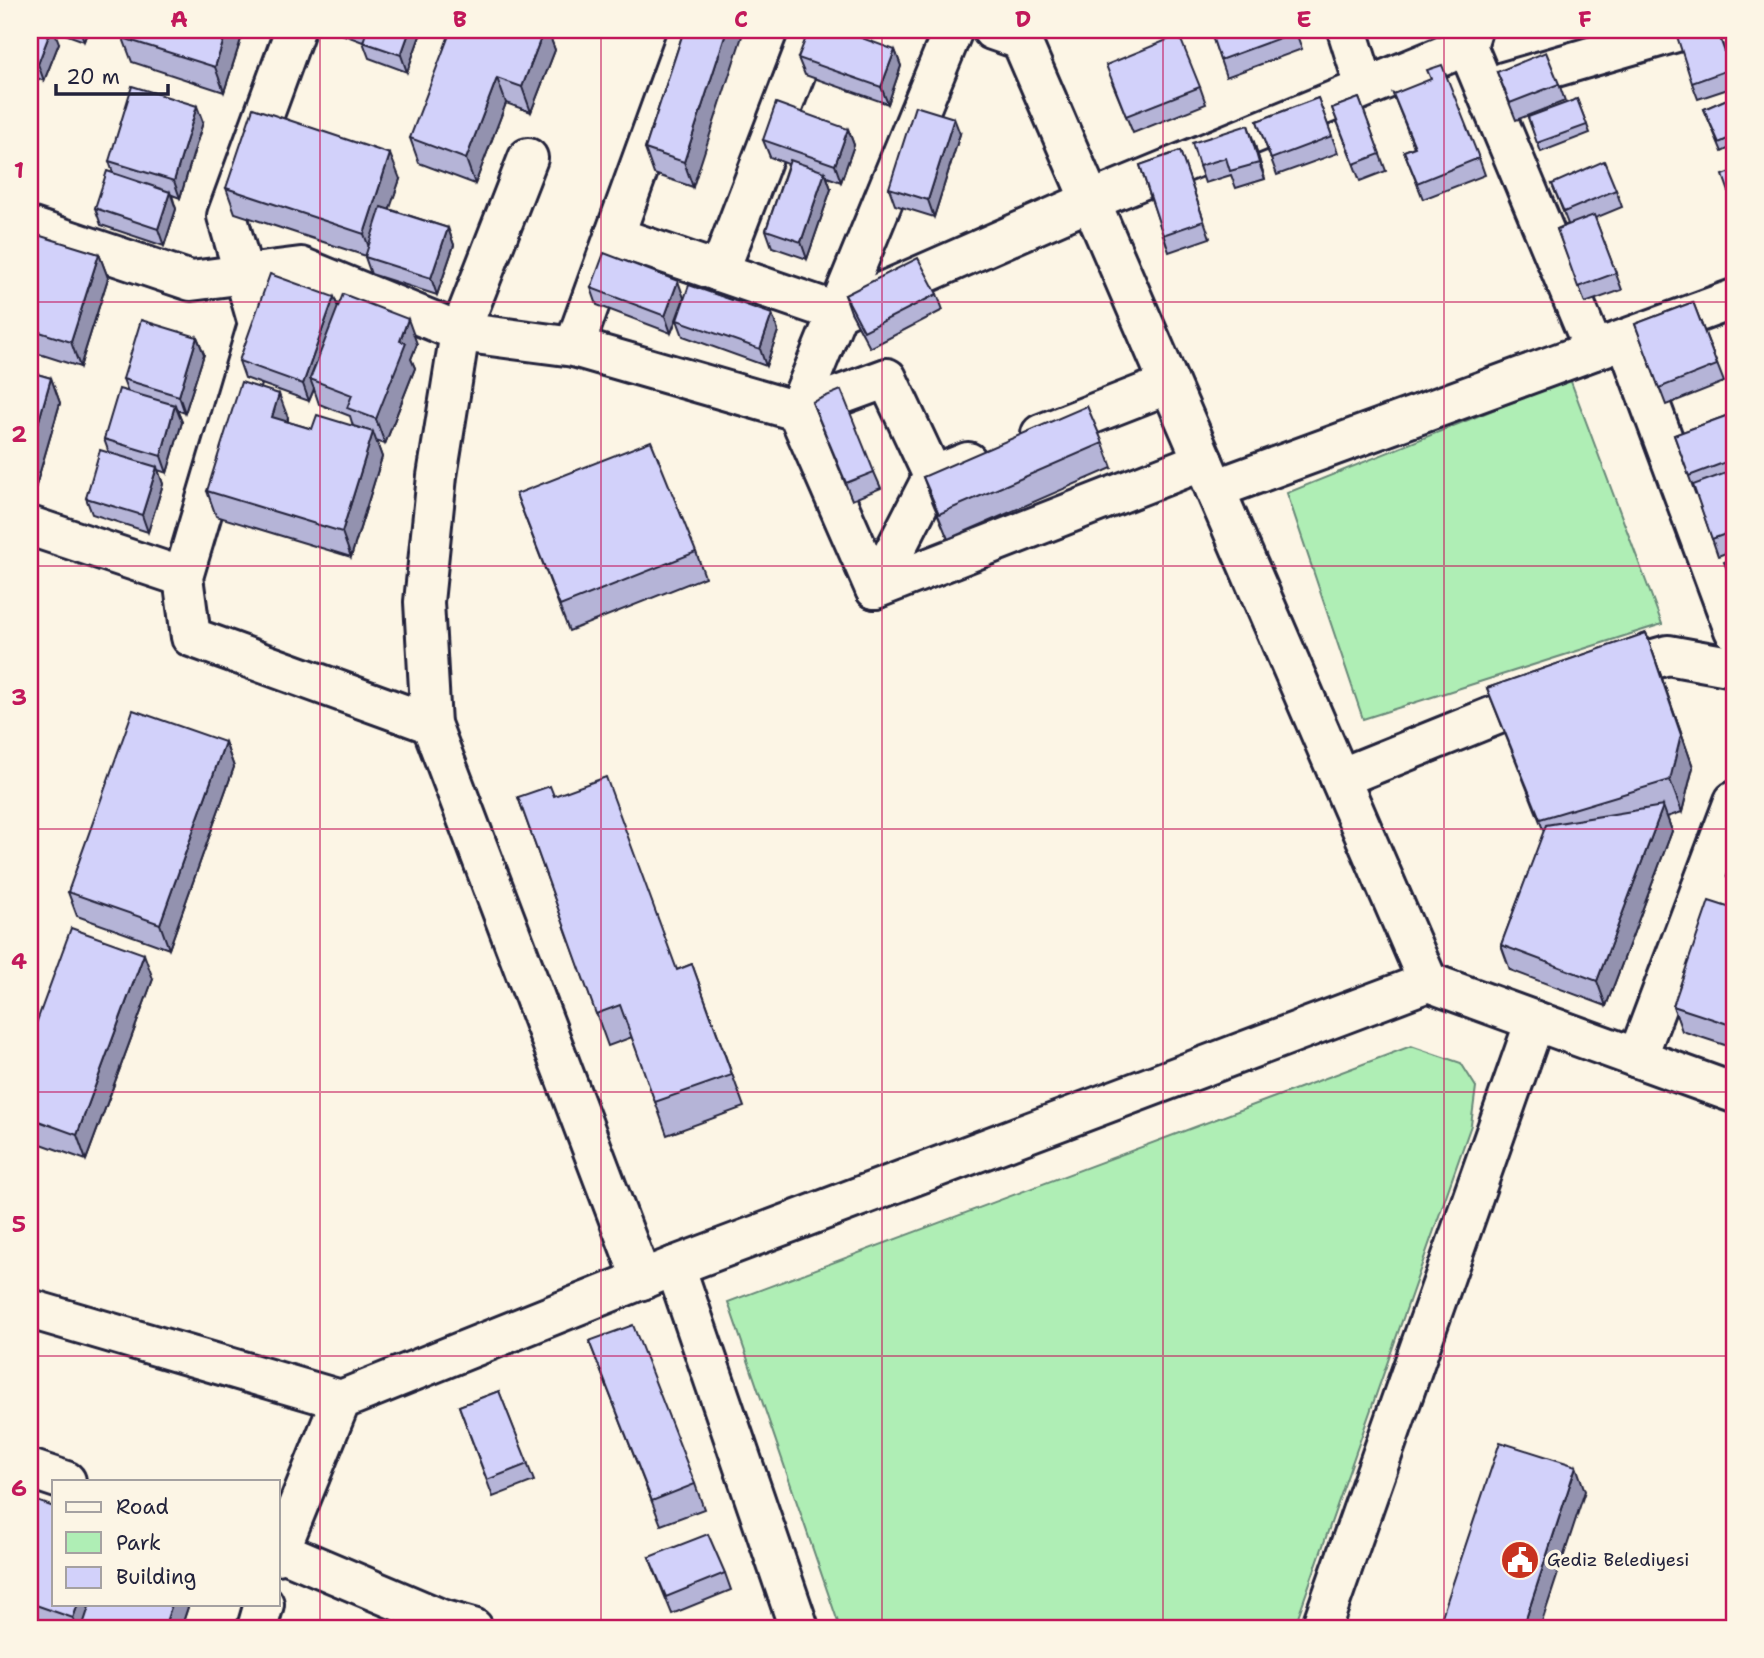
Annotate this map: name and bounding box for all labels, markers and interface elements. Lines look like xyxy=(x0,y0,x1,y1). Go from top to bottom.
text: A xyxy=(170,4,188,34)
text: B xyxy=(453,4,467,34)
text: C xyxy=(734,4,748,34)
text: D xyxy=(1015,4,1031,34)
text: E xyxy=(1296,4,1312,34)
text: F xyxy=(1578,4,1592,34)
scale bar xyxy=(56,52,168,96)
text: 20 m xyxy=(66,63,120,91)
text: 1 xyxy=(14,155,24,185)
text: 2 xyxy=(11,419,27,449)
text: 3 xyxy=(11,682,27,712)
text: 4 xyxy=(11,946,27,976)
text: 5 xyxy=(12,1209,26,1239)
text: 6 xyxy=(11,1473,27,1503)
legend xyxy=(52,1480,280,1606)
text: Road xyxy=(116,1493,169,1521)
text: Park xyxy=(116,1529,161,1557)
public building icon: Gediz Belediyesi xyxy=(1499,1539,1541,1581)
place label: Gediz Belediyesi xyxy=(1547,1548,1689,1572)
text: Building xyxy=(116,1563,196,1591)

